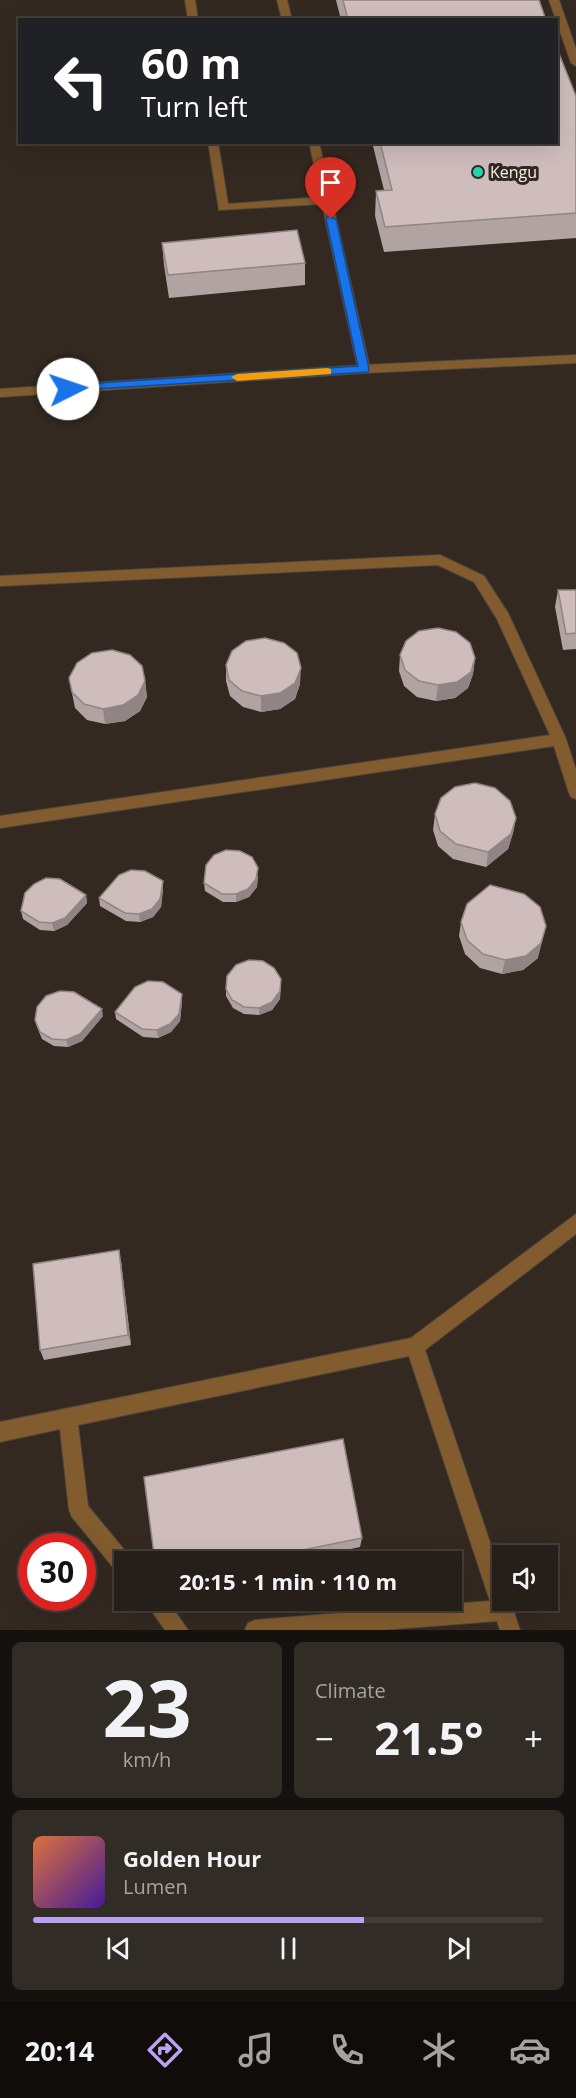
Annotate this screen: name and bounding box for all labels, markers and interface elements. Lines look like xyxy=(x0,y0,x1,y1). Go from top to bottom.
text: 60 m xyxy=(141,34,241,91)
icon: left xyxy=(42,42,120,120)
text: Turn left xyxy=(141,88,248,125)
pin xyxy=(305,157,356,219)
place label: Kengu xyxy=(490,161,537,183)
marker: Kengu xyxy=(471,165,485,179)
icon: arrive xyxy=(314,166,347,199)
position arrow xyxy=(36,357,100,421)
speed limit sign: 30 xyxy=(18,1533,96,1611)
map controls xyxy=(492,1545,558,1611)
button: sound xyxy=(492,1545,558,1611)
text: 20:15 · 1 min · 110 m xyxy=(179,1566,397,1596)
text: 23 xyxy=(102,1654,192,1760)
text: Climate xyxy=(315,1677,386,1704)
text: 21.5° xyxy=(374,1707,484,1768)
text: − xyxy=(315,1716,334,1761)
text: + xyxy=(524,1716,543,1761)
text: km/h xyxy=(123,1746,171,1773)
text: Golden Hour xyxy=(123,1843,261,1873)
text: Lumen xyxy=(123,1873,188,1900)
icon: previous xyxy=(102,1932,135,1965)
icon: pause xyxy=(272,1932,305,1965)
icon: next xyxy=(442,1932,475,1965)
icon: directions xyxy=(144,2029,186,2071)
icon: music xyxy=(235,2029,277,2071)
icon: phone xyxy=(326,2029,368,2071)
icon: climate xyxy=(418,2029,460,2071)
icon: car xyxy=(509,2029,551,2071)
text: 20:14 xyxy=(25,2032,94,2069)

